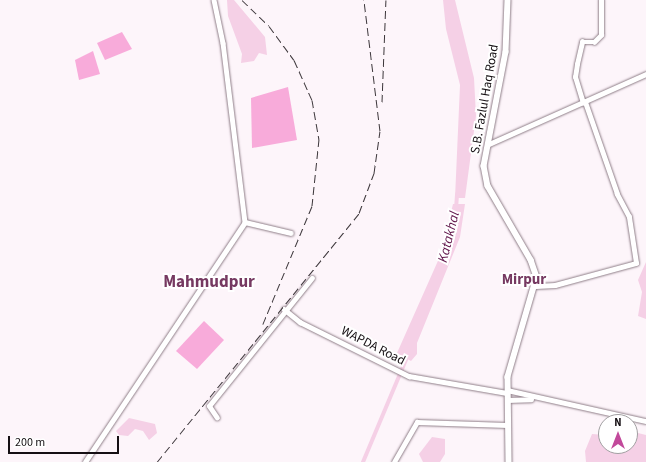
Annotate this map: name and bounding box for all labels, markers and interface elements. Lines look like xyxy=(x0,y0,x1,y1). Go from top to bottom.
street label: S.B. Fazlul Haq Road xyxy=(468,43,502,155)
water label: Katakhal xyxy=(435,210,463,264)
district label: Mirpur xyxy=(502,271,546,289)
district label: Mahmudpur xyxy=(163,273,255,293)
street label: WAPDA Road xyxy=(338,323,408,369)
north arrow xyxy=(598,414,638,454)
text: N xyxy=(614,415,622,430)
scale bar xyxy=(10,428,121,454)
text: 200 m xyxy=(15,434,45,451)

